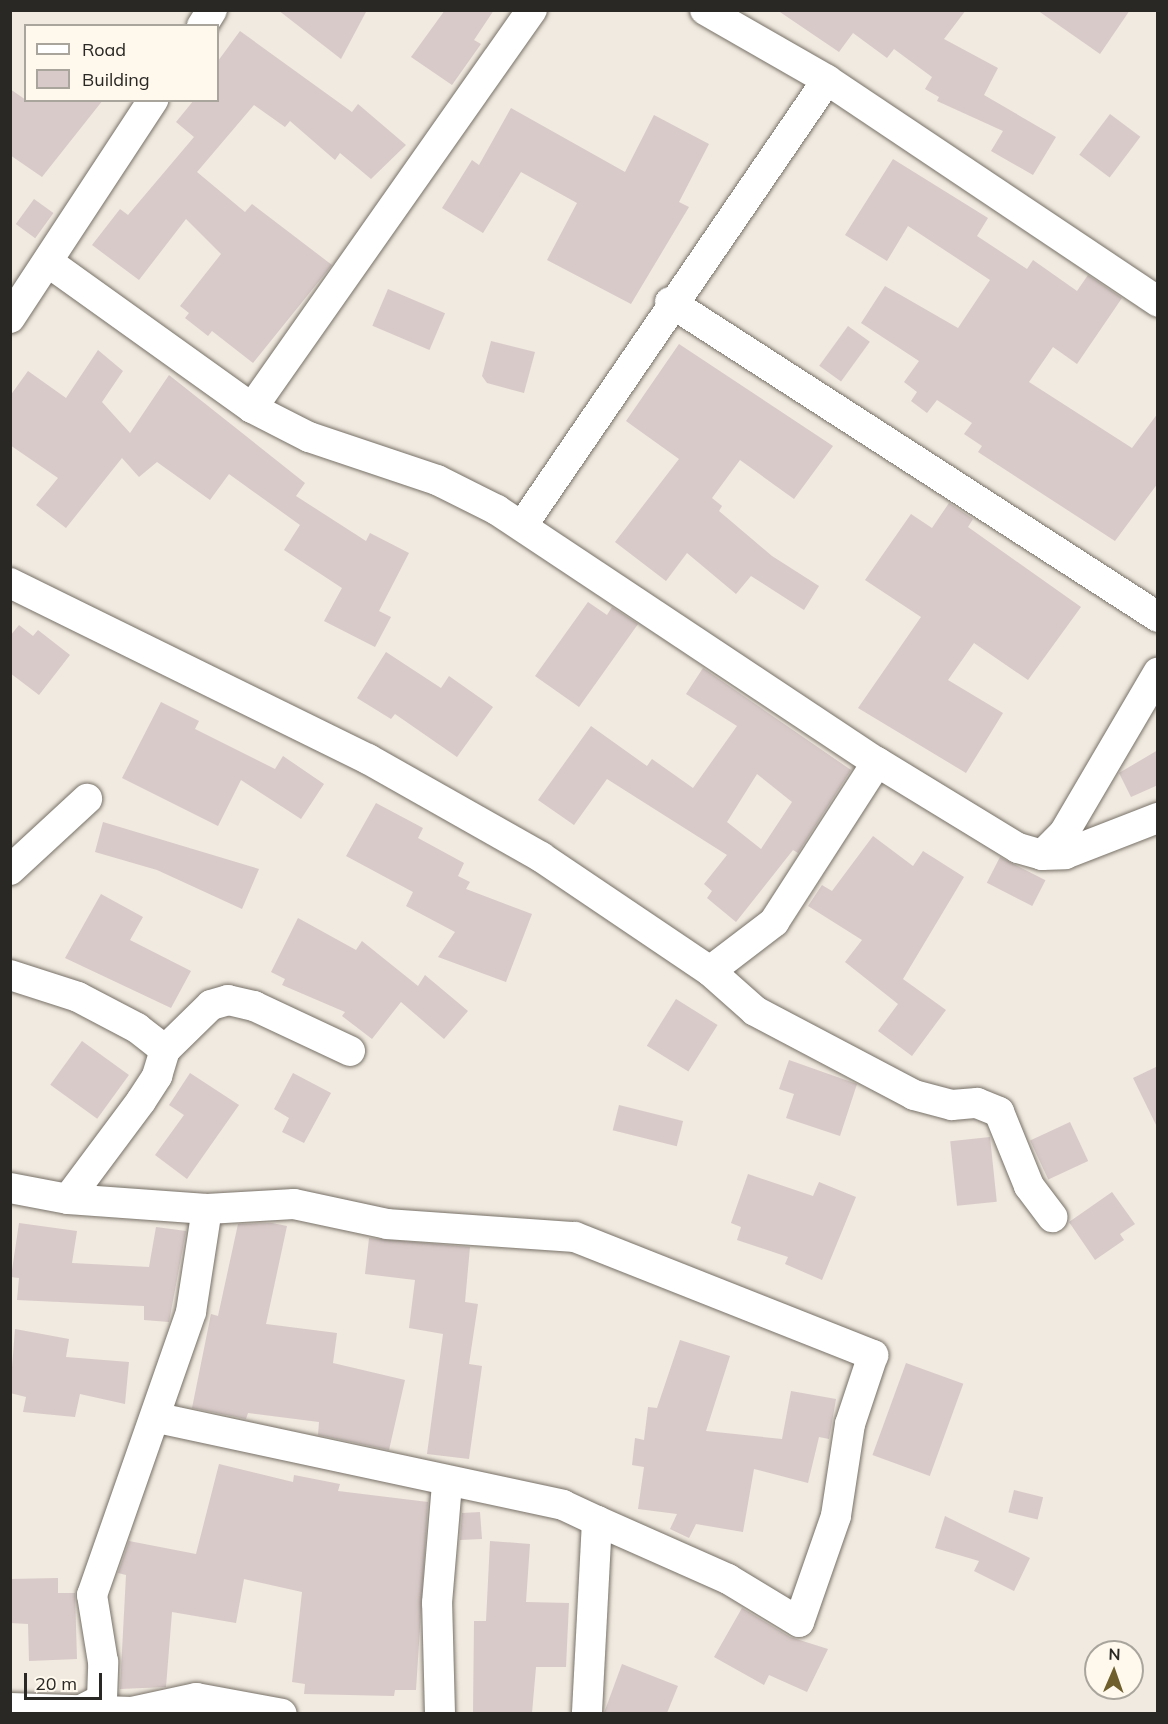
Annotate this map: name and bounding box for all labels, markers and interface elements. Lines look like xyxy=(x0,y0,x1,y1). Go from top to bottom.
legend xyxy=(24,24,219,102)
text: Road xyxy=(82,38,126,61)
text: Building xyxy=(82,68,150,91)
north arrow xyxy=(1084,1640,1144,1700)
text: N xyxy=(1108,1644,1121,1664)
scale bar xyxy=(27,1661,105,1699)
text: 20 m xyxy=(35,1672,77,1695)

